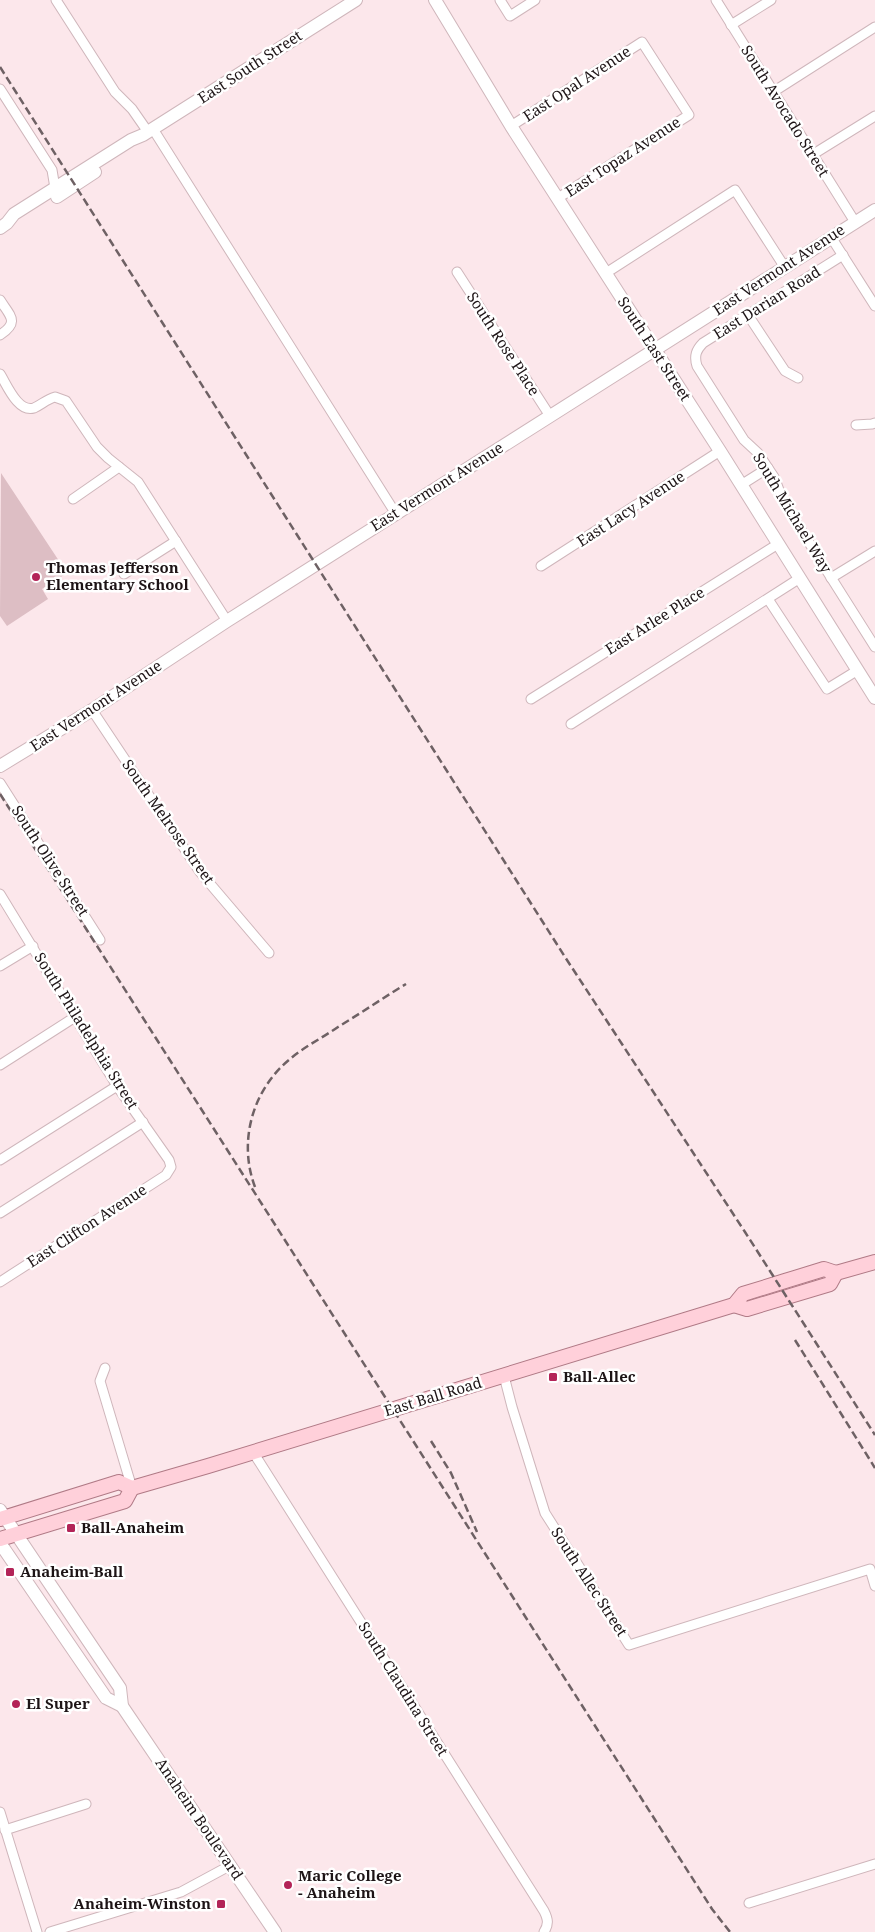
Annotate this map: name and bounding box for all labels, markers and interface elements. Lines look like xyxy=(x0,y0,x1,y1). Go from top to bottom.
street label: East South Street xyxy=(193,25,305,107)
street label: East Opal Avenue xyxy=(519,41,634,126)
street label: South Avocado Street xyxy=(737,41,834,180)
street label: East Topaz Avenue xyxy=(561,111,684,201)
street label: East Vermont Avenue xyxy=(709,219,848,319)
street label: East Darian Road xyxy=(709,261,824,343)
street label: South Rose Place xyxy=(463,288,545,399)
street label: South East Street xyxy=(614,292,696,404)
street label: East Vermont Avenue xyxy=(366,437,507,535)
street label: South Michael Way xyxy=(749,449,837,577)
street label: East Lacy Avenue xyxy=(573,466,688,551)
place label: Thomas Jefferson Elementary School xyxy=(46,557,190,594)
marker: Thomas Jefferson Elementary School xyxy=(30,571,42,583)
street label: East Arlee Place xyxy=(601,582,708,659)
street label: East Vermont Avenue xyxy=(26,655,165,755)
street label: South Melrose Street xyxy=(118,755,219,888)
street label: South Olive Street xyxy=(8,801,94,920)
street label: South Philadelphia Street xyxy=(30,948,143,1113)
street label: East Clifton Avenue xyxy=(23,1179,150,1271)
place label: Ball-Allec xyxy=(563,1366,636,1386)
marker: Ball-Allec xyxy=(547,1371,559,1383)
street label: East Ball Road xyxy=(381,1372,484,1420)
place label: Ball-Anaheim xyxy=(81,1517,184,1537)
marker: Ball-Anaheim xyxy=(65,1522,77,1534)
street label: South Allec Street xyxy=(547,1523,633,1640)
place label: Anaheim-Ball xyxy=(20,1561,124,1581)
marker: Anaheim-Ball xyxy=(4,1566,16,1578)
street label: South Claudina Street xyxy=(354,1618,453,1759)
place label: El Super xyxy=(26,1693,90,1713)
marker: El Super xyxy=(10,1698,22,1710)
street label: Anaheim Boulevard xyxy=(151,1753,248,1883)
place label: Maric College - Anaheim xyxy=(298,1865,402,1902)
marker: Maric College - Anaheim xyxy=(282,1879,294,1891)
place label: Anaheim-Winston xyxy=(74,1893,211,1913)
marker: Anaheim-Winston xyxy=(215,1898,227,1910)

